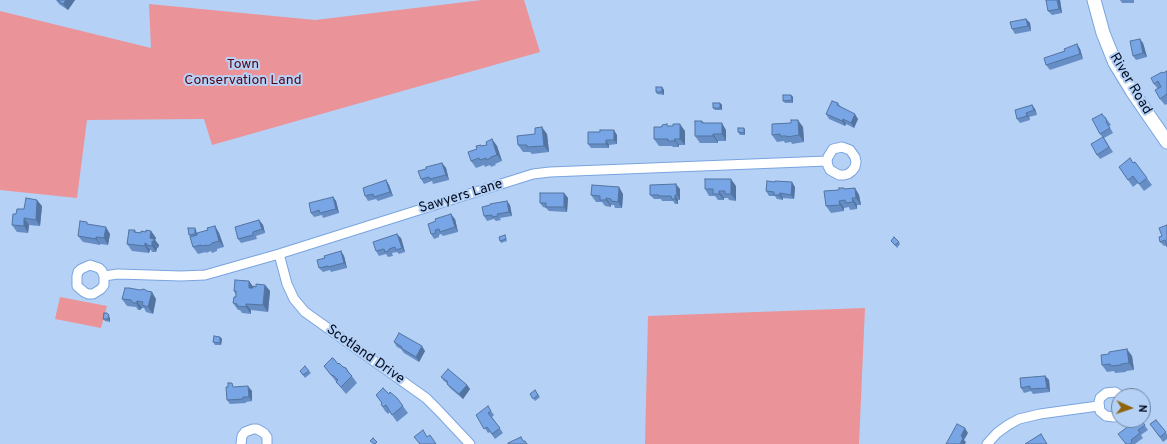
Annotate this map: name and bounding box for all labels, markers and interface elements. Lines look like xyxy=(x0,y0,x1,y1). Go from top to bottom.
street label: River Road xyxy=(1105,50,1155,118)
park label: Town Conservation Land xyxy=(184,57,302,90)
street label: Sawyers Lane xyxy=(417,176,505,218)
street label: Scotland Drive xyxy=(323,322,407,388)
north arrow xyxy=(1111,388,1151,428)
text: N xyxy=(1135,404,1149,413)

